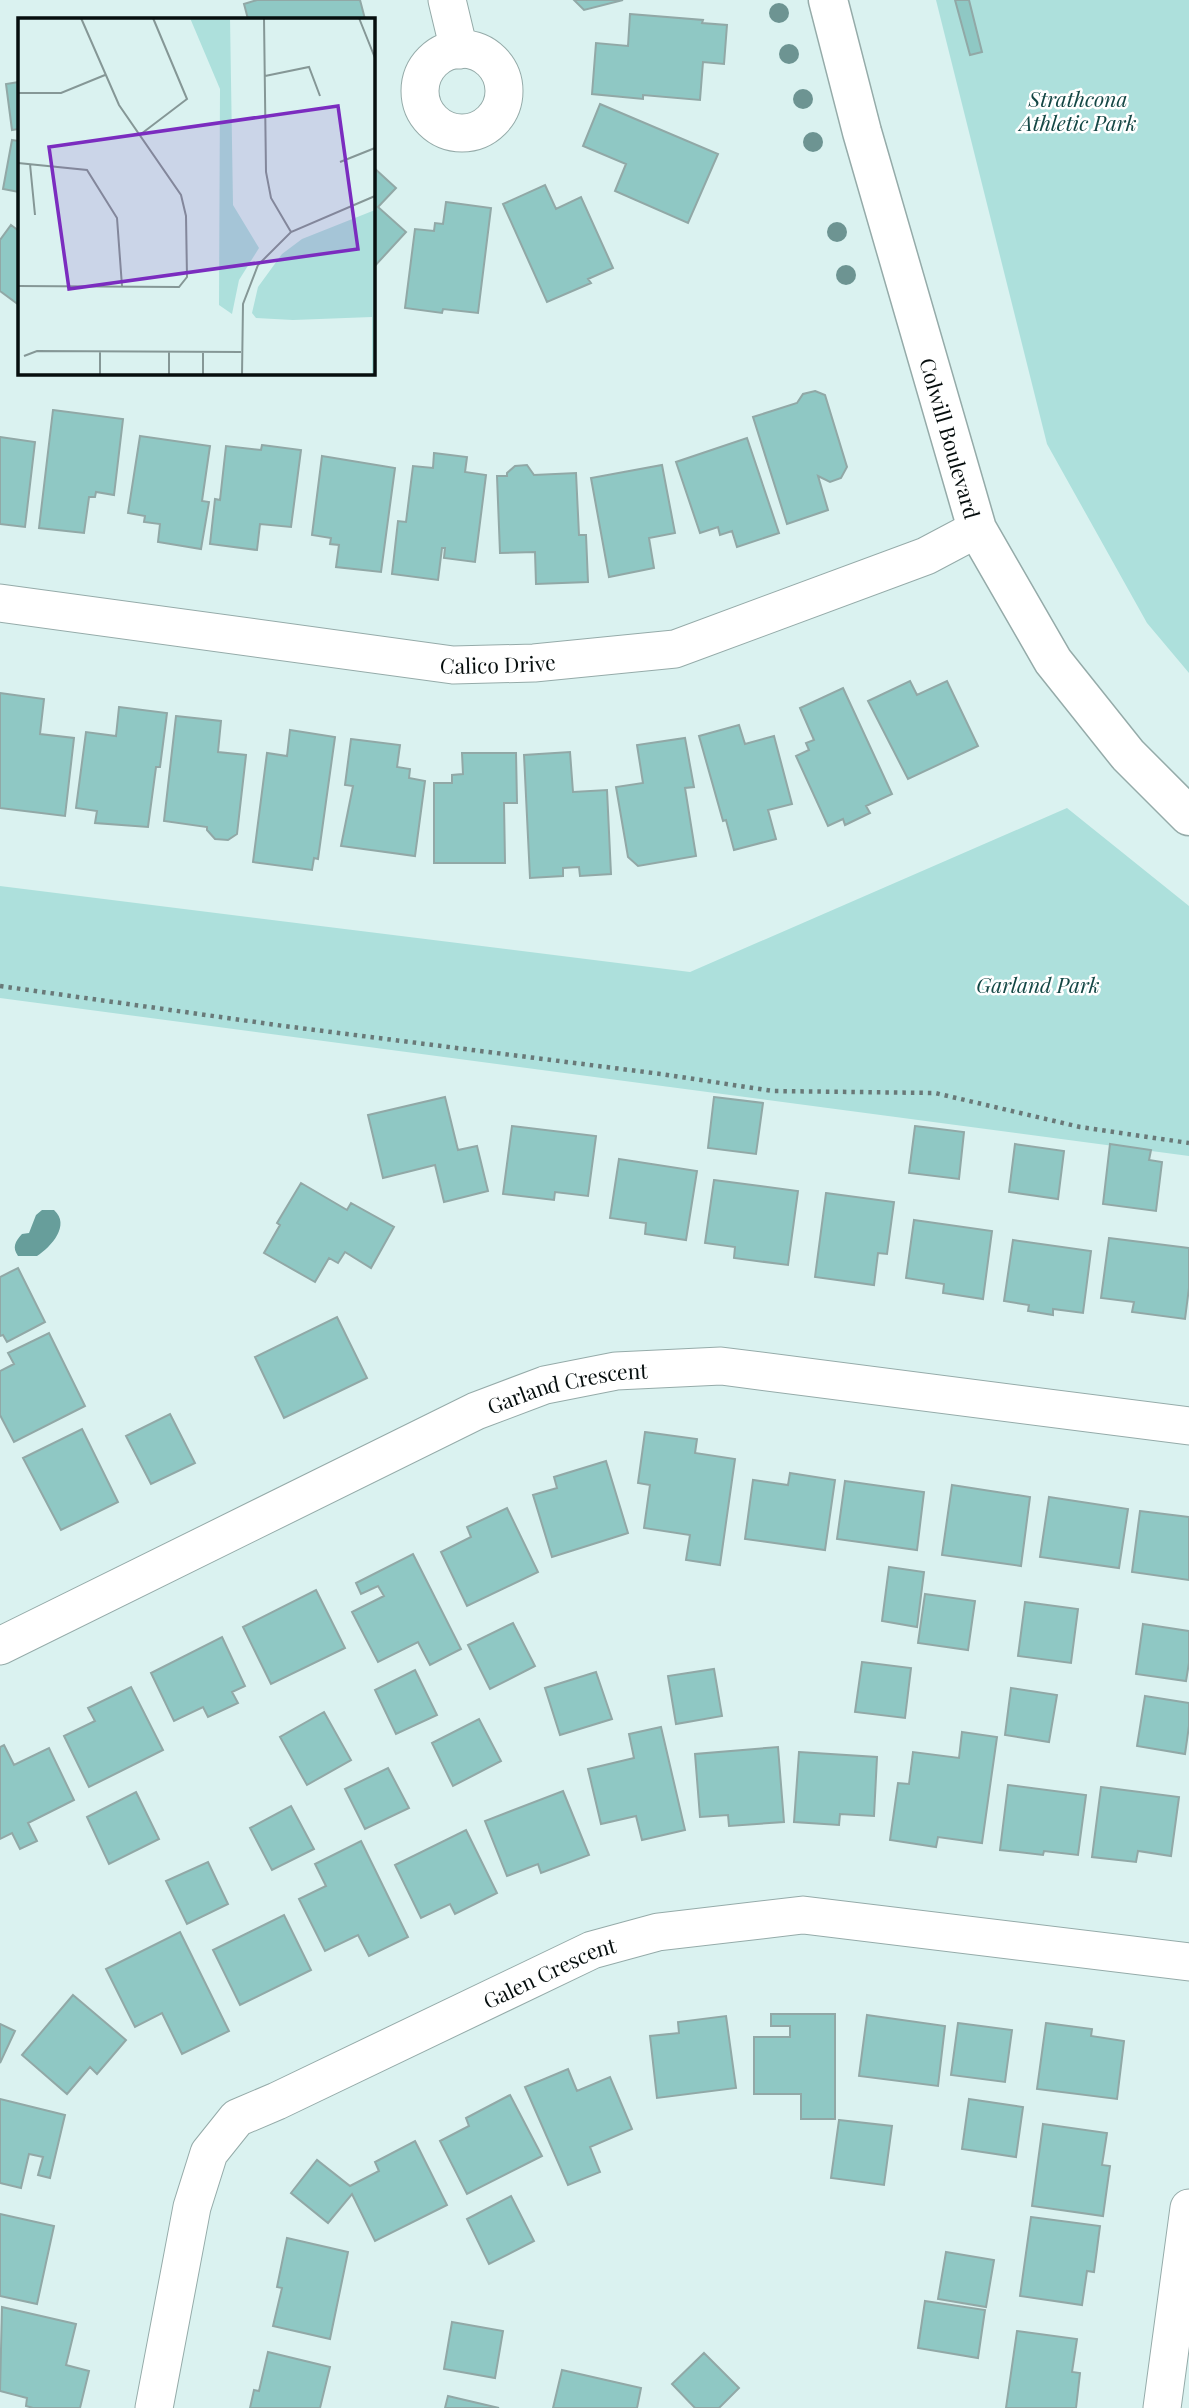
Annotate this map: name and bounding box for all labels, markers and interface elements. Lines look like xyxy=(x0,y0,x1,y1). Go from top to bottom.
inset map xyxy=(18,18,374,374)
park label: Strathcona Athletic Park xyxy=(1017,84,1137,136)
street label: Colwill Boulevard xyxy=(914,354,987,522)
street label: Calico Drive xyxy=(438,647,557,679)
park label: Garland Park xyxy=(976,970,1100,998)
street label: Garland Crescent xyxy=(483,1355,649,1420)
street label: Galen Crescent xyxy=(478,1930,619,2014)

